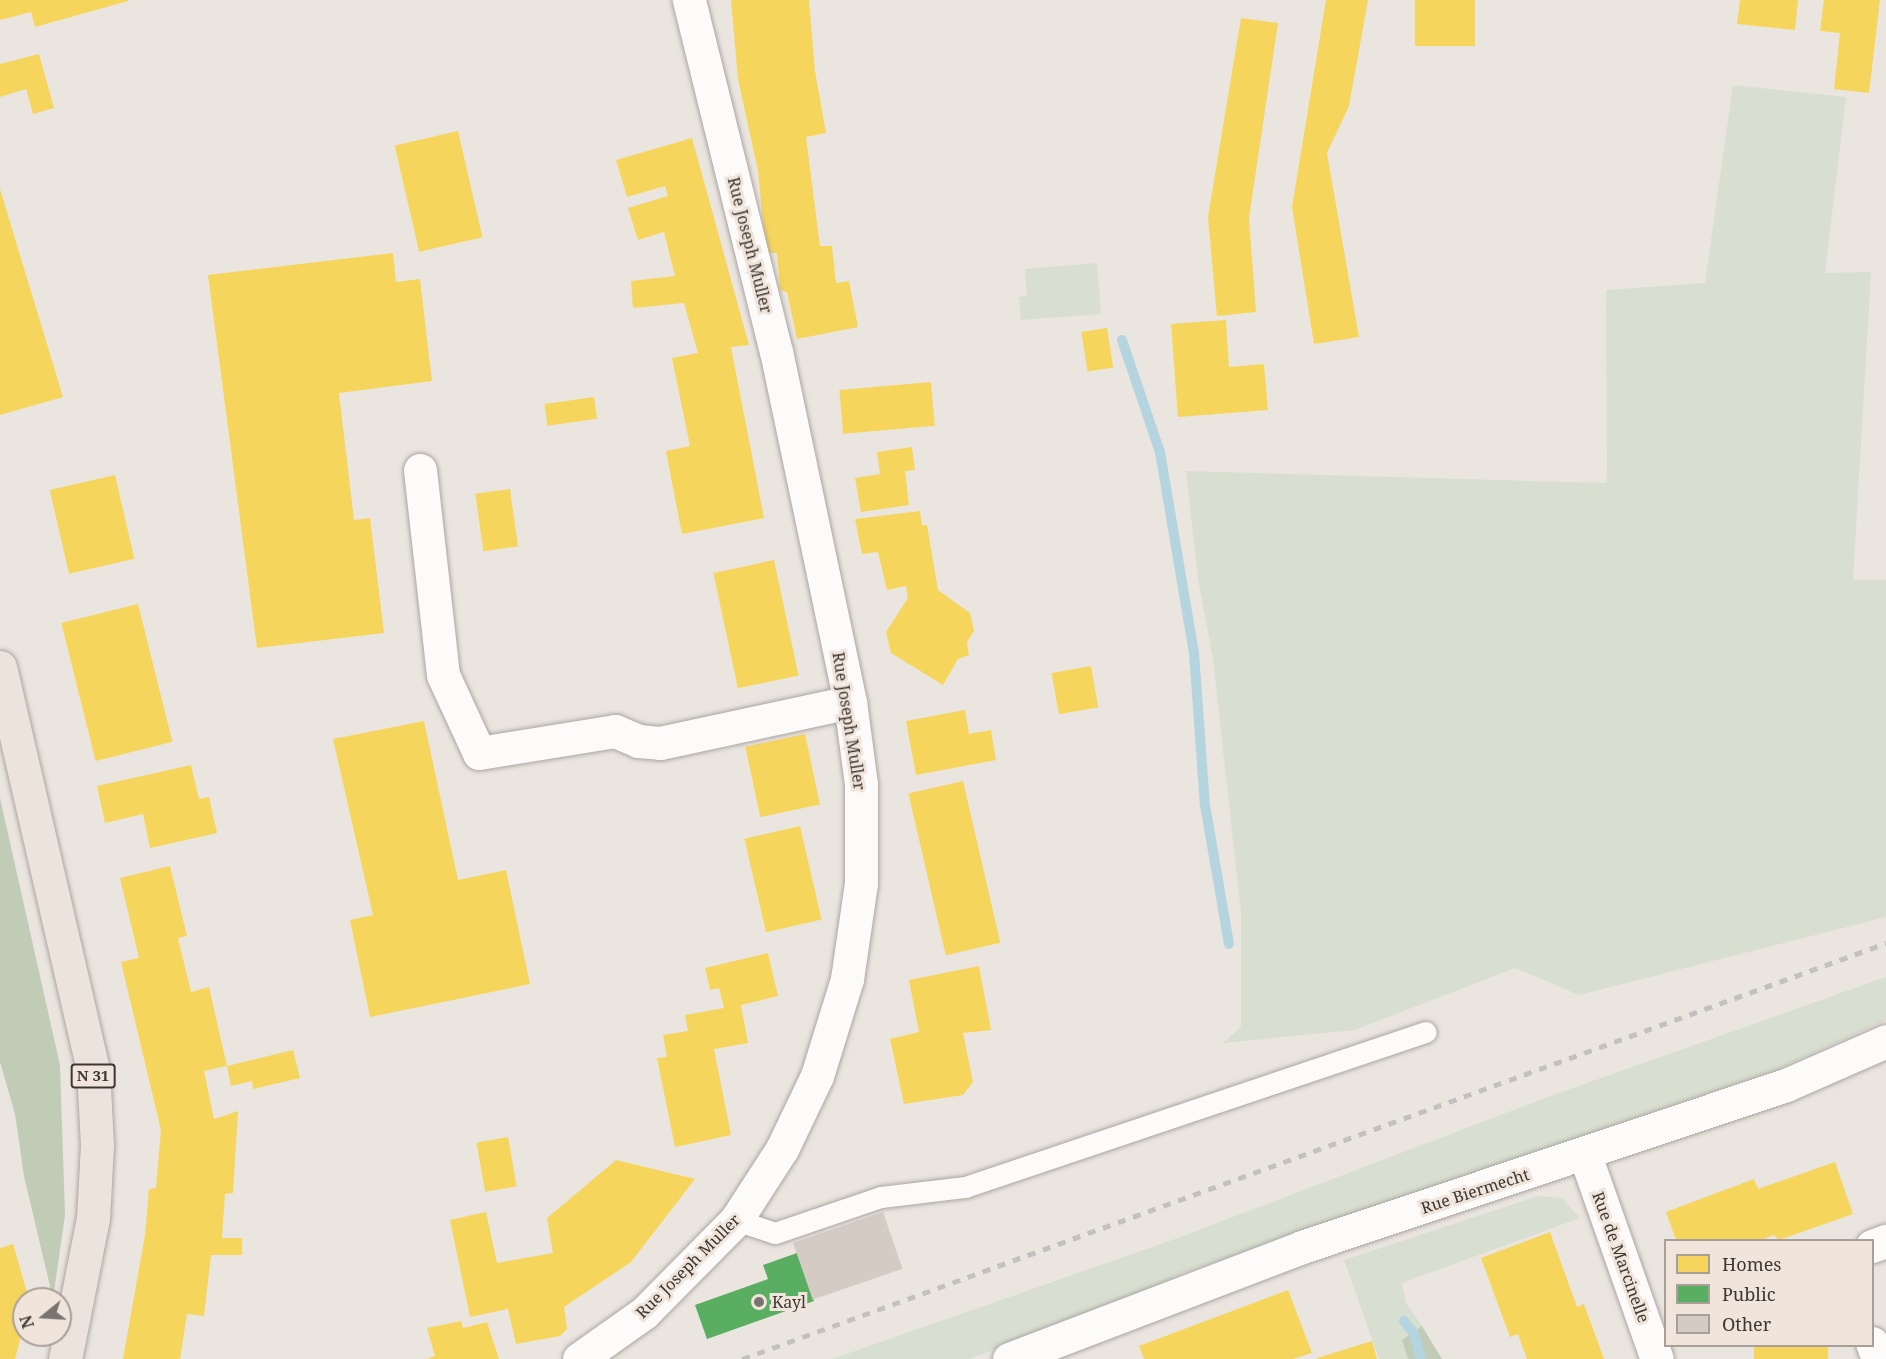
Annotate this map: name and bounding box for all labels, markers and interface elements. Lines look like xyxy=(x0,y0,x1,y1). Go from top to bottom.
street label: Rue Joseph Muller xyxy=(724,175,776,315)
street label: Rue Joseph Muller xyxy=(829,651,869,791)
road number: N 31 xyxy=(70,1064,116,1088)
street label: Rue Biermecht xyxy=(1419,1165,1531,1217)
street label: Rue de Marcinelle xyxy=(1588,1189,1654,1325)
street label: Rue Joseph Muller xyxy=(632,1210,744,1322)
legend xyxy=(1664,1239,1874,1347)
text: Homes xyxy=(1722,1252,1781,1276)
text: Public xyxy=(1722,1282,1776,1306)
north arrow xyxy=(12,1287,72,1347)
place label: Kayl xyxy=(772,1292,806,1312)
marker: Kayl xyxy=(750,1293,768,1311)
text: Other xyxy=(1722,1312,1771,1336)
text: N xyxy=(14,1313,39,1331)

